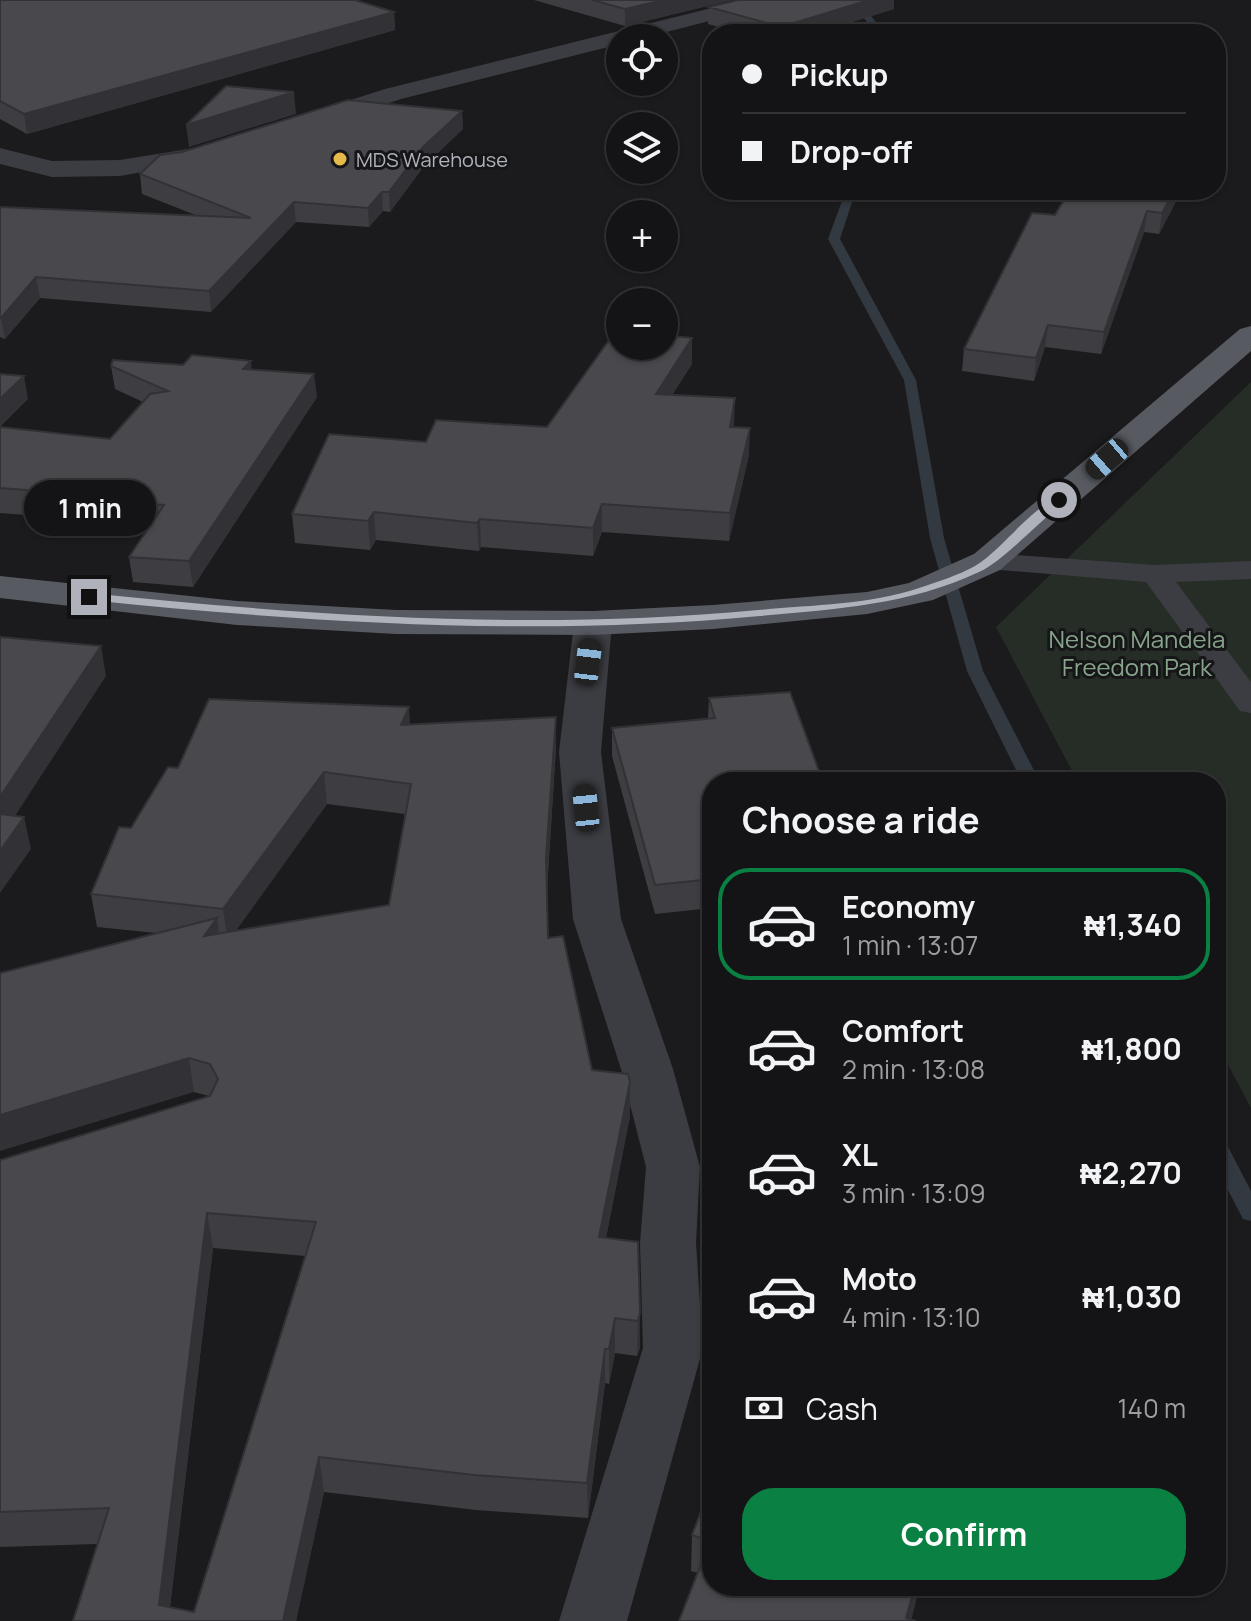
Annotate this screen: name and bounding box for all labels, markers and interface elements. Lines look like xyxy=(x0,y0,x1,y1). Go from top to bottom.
map controls xyxy=(606,24,678,360)
button: locate xyxy=(606,24,678,96)
text: Pickup xyxy=(790,54,888,95)
button: layers xyxy=(606,112,678,184)
text: Drop-off xyxy=(790,131,912,172)
place label: MDS Warehouse xyxy=(356,146,508,173)
marker: MDS Warehouse xyxy=(331,150,349,168)
button: + xyxy=(606,200,678,272)
button: − xyxy=(606,288,678,360)
car xyxy=(1081,434,1133,484)
callout: 1 min xyxy=(23,481,155,537)
route start xyxy=(1041,482,1077,518)
text: 1 min xyxy=(58,490,122,526)
route end xyxy=(71,579,107,615)
park label: Nelson Mandela Freedom Park xyxy=(1049,622,1225,683)
car xyxy=(573,637,603,687)
car xyxy=(572,783,600,833)
text: Choose a ride xyxy=(742,795,980,844)
text: Economy xyxy=(842,886,975,927)
icon: car xyxy=(746,888,818,960)
text: ₦1,340 xyxy=(1084,904,1182,945)
text: 1 min · 13:07 xyxy=(842,927,978,963)
text: Comfort xyxy=(842,1010,964,1051)
icon: car xyxy=(746,1012,818,1084)
text: ₦1,800 xyxy=(1081,1028,1182,1069)
text: 2 min · 13:08 xyxy=(842,1051,985,1087)
text: XL xyxy=(842,1134,878,1175)
icon: car xyxy=(746,1136,818,1208)
text: ₦2,270 xyxy=(1080,1152,1182,1193)
text: 3 min · 13:09 xyxy=(842,1175,986,1211)
text: Moto xyxy=(842,1258,917,1299)
icon: car xyxy=(746,1260,818,1332)
text: ₦1,030 xyxy=(1082,1276,1182,1317)
text: 4 min · 13:10 xyxy=(842,1299,981,1335)
icon: cash xyxy=(742,1386,786,1430)
text: Cash xyxy=(806,1388,878,1429)
text: 140 m xyxy=(1117,1390,1186,1426)
button: Confirm xyxy=(742,1488,1186,1580)

